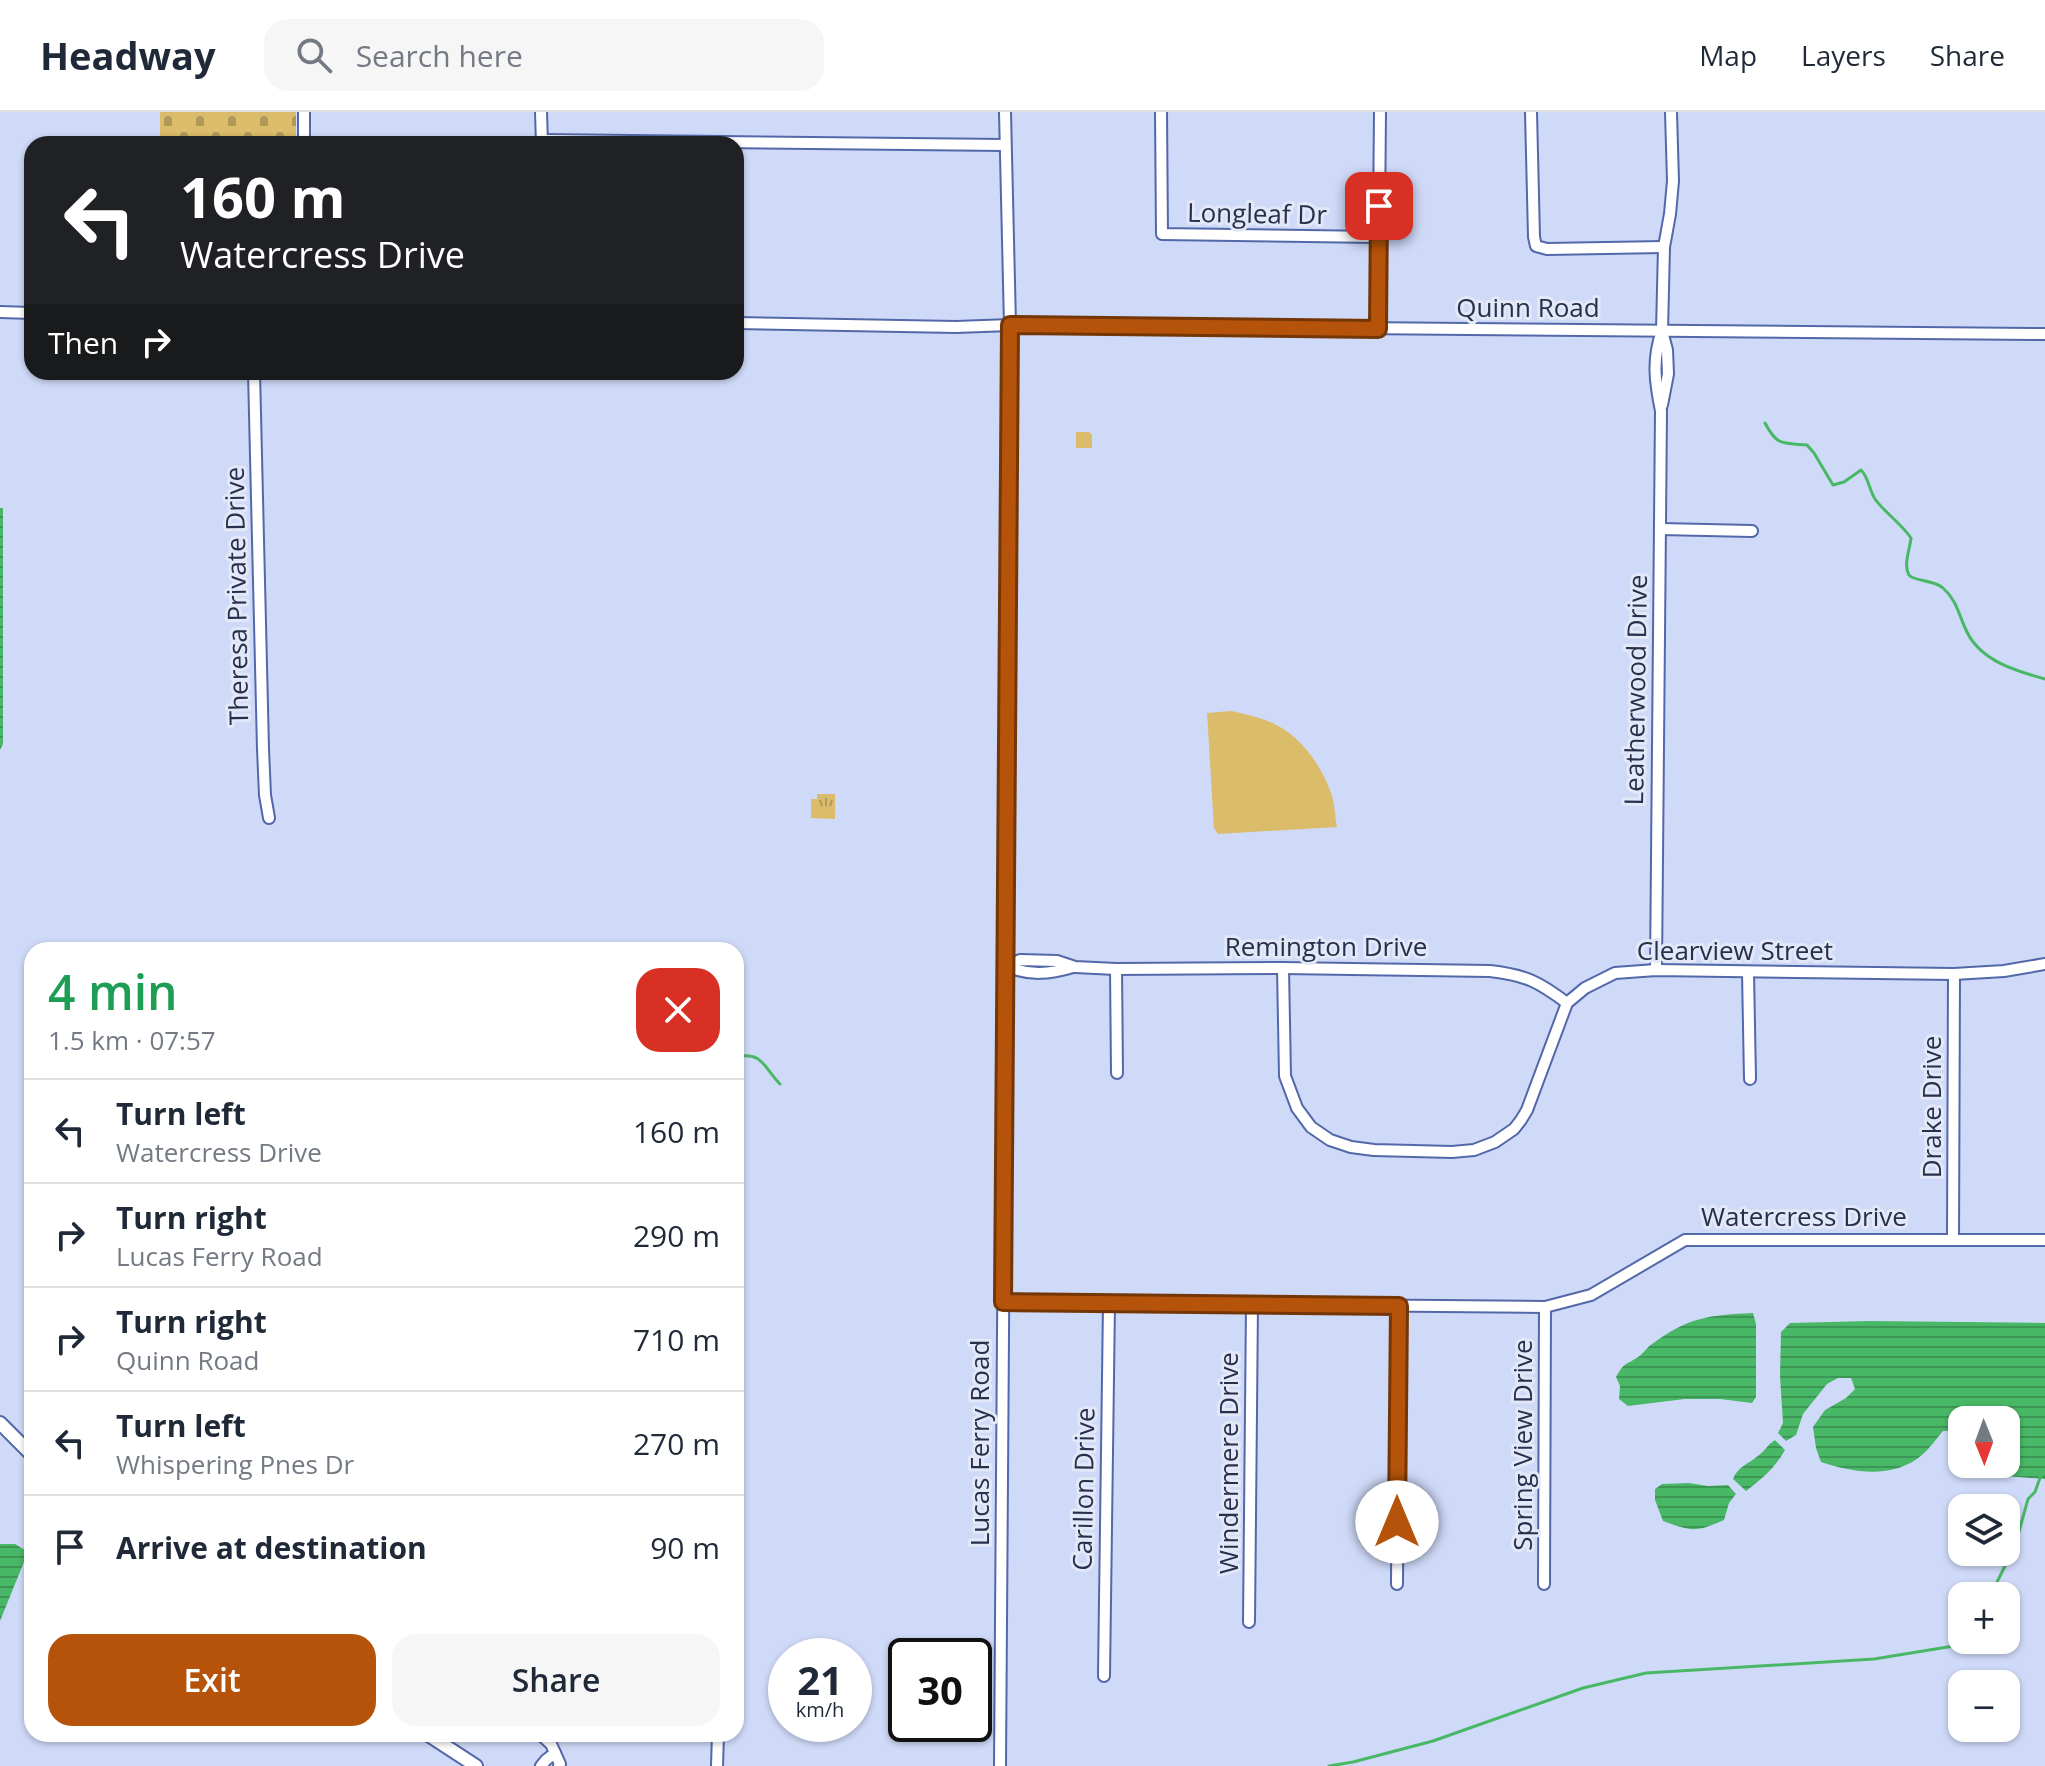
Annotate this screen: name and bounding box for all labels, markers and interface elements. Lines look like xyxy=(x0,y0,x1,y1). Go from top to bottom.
search box xyxy=(264,19,824,91)
text: Headway xyxy=(40,29,216,81)
icon: search xyxy=(292,33,336,77)
text: Search here xyxy=(356,35,523,76)
text: Map xyxy=(1699,36,1757,74)
text: Layers xyxy=(1801,36,1886,74)
text: Share xyxy=(1930,36,2005,74)
text: 160 m xyxy=(180,158,346,234)
icon: left xyxy=(48,168,152,272)
pin xyxy=(1345,172,1413,240)
icon: arrive xyxy=(1357,184,1401,228)
street label: Longleaf Dr xyxy=(1187,194,1328,232)
text: Watercress Drive xyxy=(180,230,465,279)
street label: Quinn Road xyxy=(1456,289,1600,325)
icon: right xyxy=(134,320,178,364)
text: Then xyxy=(48,322,118,363)
street label: Theresa Private Drive xyxy=(216,467,256,725)
street label: Leatherwood Drive xyxy=(1615,574,1655,806)
street label: Remington Drive xyxy=(1225,928,1427,964)
street label: Clearview Street xyxy=(1637,932,1833,968)
text: 4 min xyxy=(48,959,178,1024)
button: close xyxy=(636,968,720,1052)
text: 1.5 km · 07:57 xyxy=(48,1022,216,1058)
street label: Drake Drive xyxy=(1913,1036,1949,1178)
text: Turn left xyxy=(116,1093,246,1134)
icon: left xyxy=(48,1109,92,1153)
text: 160 m xyxy=(633,1111,720,1152)
text: Watercress Drive xyxy=(116,1134,322,1170)
text: Turn right xyxy=(116,1197,267,1238)
street label: Watercress Drive xyxy=(1701,1198,1907,1234)
icon: right xyxy=(48,1213,92,1257)
text: 290 m xyxy=(633,1215,720,1256)
text: Lucas Ferry Road xyxy=(116,1238,323,1274)
text: Turn right xyxy=(116,1301,267,1342)
icon: right xyxy=(48,1317,92,1361)
text: 710 m xyxy=(633,1319,720,1360)
street label: Spring View Drive xyxy=(1504,1339,1540,1551)
street label: Lucas Ferry Road xyxy=(961,1340,997,1546)
text: Quinn Road xyxy=(116,1342,259,1378)
street label: Windermere Drive xyxy=(1210,1352,1246,1574)
text: Turn left xyxy=(116,1405,246,1446)
north arrow xyxy=(1948,1406,2020,1478)
map controls xyxy=(1948,1406,2020,1742)
street label: Carillon Drive xyxy=(1064,1407,1102,1571)
icon: left xyxy=(48,1421,92,1465)
text: 270 m xyxy=(633,1423,720,1464)
text: Whispering Pnes Dr xyxy=(116,1446,354,1482)
position arrow xyxy=(1355,1480,1439,1564)
button: layers xyxy=(1948,1494,2020,1566)
icon: arrive xyxy=(48,1525,92,1569)
text: Arrive at destination xyxy=(116,1527,427,1568)
text: 90 m xyxy=(650,1527,720,1568)
button: + xyxy=(1948,1582,2020,1654)
button: Exit xyxy=(48,1634,376,1726)
button: Share xyxy=(392,1634,720,1726)
speed limit sign: 30 xyxy=(888,1638,992,1742)
text: 21 xyxy=(797,1652,843,1707)
button: − xyxy=(1948,1670,2020,1742)
text: km/h xyxy=(796,1696,844,1723)

